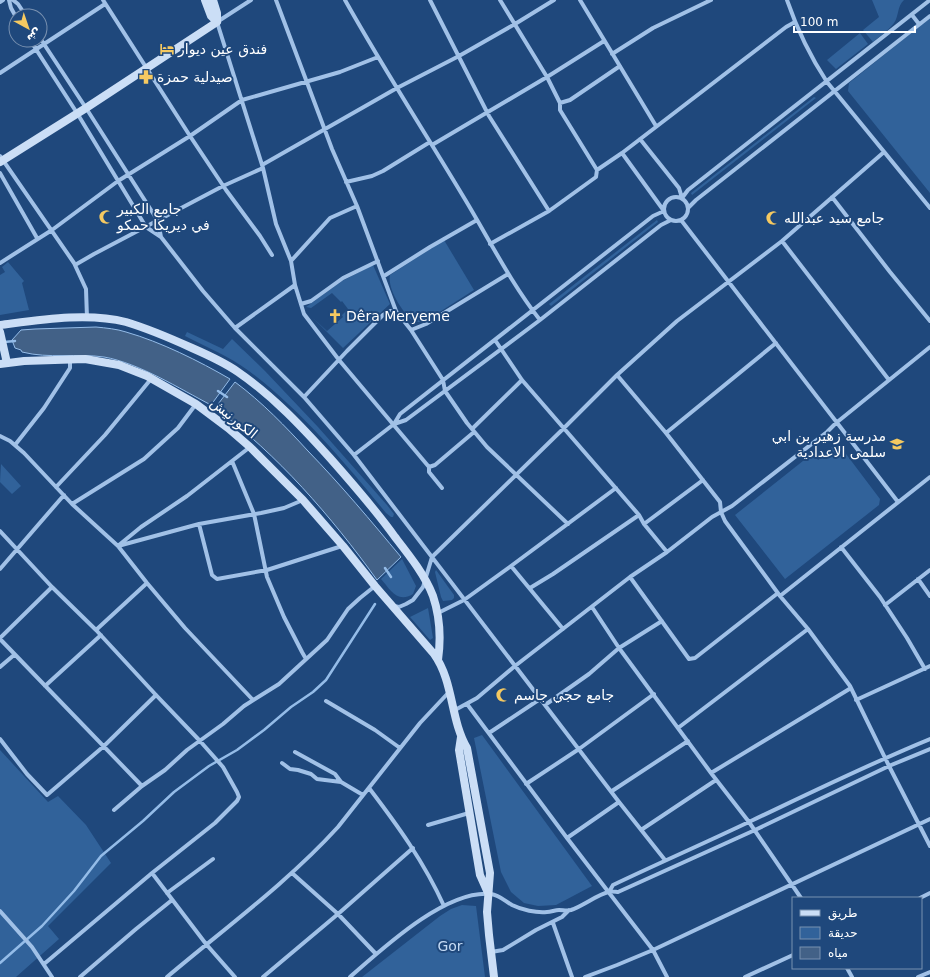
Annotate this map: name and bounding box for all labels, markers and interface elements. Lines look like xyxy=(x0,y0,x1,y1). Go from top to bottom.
north arrow xyxy=(8,8,48,48)
scale bar xyxy=(794,8,915,34)
text: 100 m xyxy=(800,15,838,29)
text: ش xyxy=(24,25,44,45)
hotel icon: فندق عين ديوار xyxy=(159,41,175,57)
place label: فندق عين ديوار xyxy=(177,41,267,58)
pharmacy icon: صيدلية حمزة xyxy=(138,69,154,85)
place label: صيدلية حمزة xyxy=(157,69,233,86)
place label: جامع الكبير في ديريكا حمكو xyxy=(116,201,210,234)
mosque icon: جامع الكبير في ديريكا حمكو xyxy=(98,209,114,225)
mosque icon: جامع سيد عبدالله xyxy=(765,210,781,226)
place label: جامع سيد عبدالله xyxy=(784,210,884,227)
church icon: Dêra Meryeme xyxy=(327,308,343,324)
place label: Dêra Meryeme xyxy=(346,308,450,324)
street label: الكورنيش xyxy=(207,394,261,443)
place label: مدرسة زهير بن ابي سلمى الاعدادية xyxy=(772,428,886,460)
school or university icon: مدرسة زهير بن ابي سلمى الاعدادية xyxy=(889,436,905,452)
mosque icon: جامع حجي جاسم xyxy=(495,687,511,703)
place label: جامع حجي جاسم xyxy=(514,687,614,704)
legend xyxy=(792,897,922,969)
text: طريق xyxy=(828,906,858,921)
text: حديقة xyxy=(828,926,858,940)
park label: Gor xyxy=(437,938,463,954)
text: مياه xyxy=(828,946,848,960)

